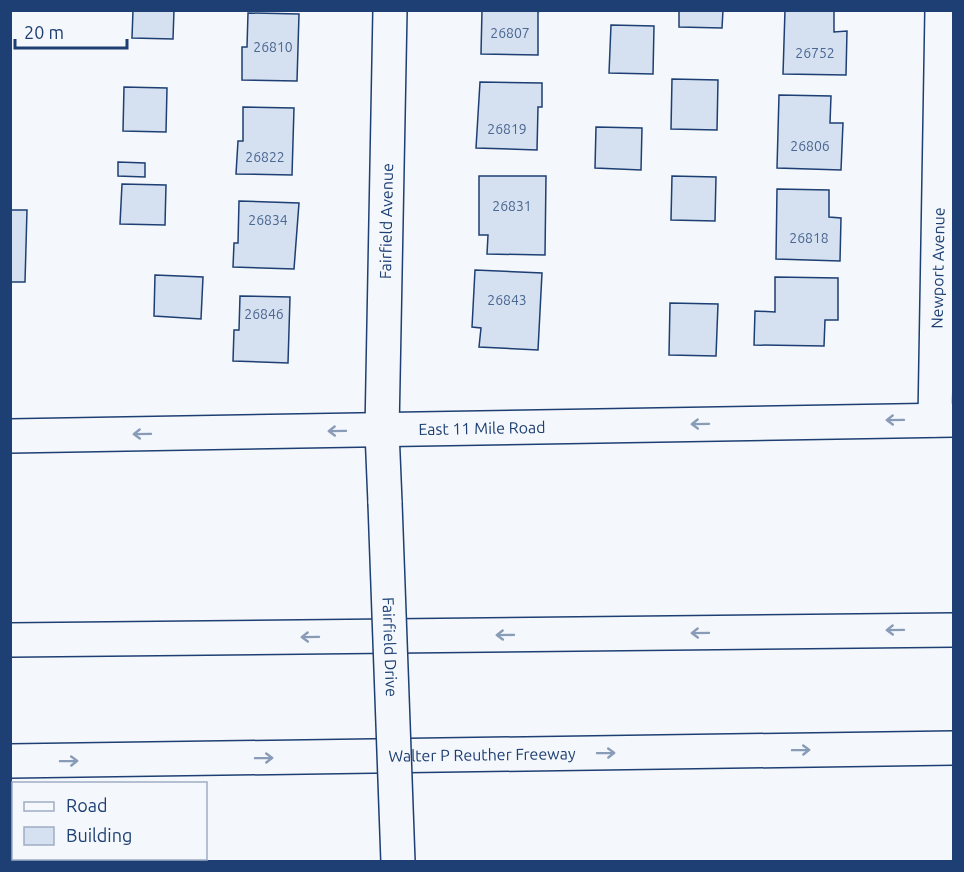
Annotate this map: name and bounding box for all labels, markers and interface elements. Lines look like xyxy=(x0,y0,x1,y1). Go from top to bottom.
scale bar xyxy=(15,12,128,50)
text: 20 m xyxy=(24,22,64,42)
house number: 26807 xyxy=(490,25,530,41)
house number: 26810 xyxy=(253,39,293,55)
house number: 26752 xyxy=(795,45,835,61)
house number: 26819 xyxy=(487,121,527,137)
house number: 26806 xyxy=(790,138,830,154)
house number: 26822 xyxy=(245,149,285,165)
street label: Fairfield Avenue xyxy=(376,163,396,279)
house number: 26831 xyxy=(492,198,532,214)
street label: Newport Avenue xyxy=(928,207,948,329)
house number: 26834 xyxy=(248,212,288,228)
house number: 26818 xyxy=(789,230,829,246)
house number: 26843 xyxy=(487,292,527,308)
house number: 26846 xyxy=(244,306,284,322)
one-way arrow xyxy=(886,415,906,426)
street label: East 11 Mile Road xyxy=(418,418,546,438)
one-way arrow xyxy=(691,419,711,430)
one-way arrow xyxy=(328,426,348,437)
one-way arrow xyxy=(133,428,153,440)
street label: Fairfield Drive xyxy=(379,597,401,697)
one-way arrow xyxy=(886,624,906,636)
one-way arrow xyxy=(691,627,711,638)
one-way arrow xyxy=(496,629,516,641)
one-way arrow xyxy=(301,631,321,643)
street label: Walter P Reuther Freeway xyxy=(388,744,576,765)
one-way arrow xyxy=(790,744,810,756)
one-way arrow xyxy=(595,747,615,759)
one-way arrow xyxy=(253,752,273,764)
one-way arrow xyxy=(58,755,78,766)
legend xyxy=(12,782,207,860)
text: Road xyxy=(66,795,108,815)
text: Building xyxy=(66,825,132,845)

